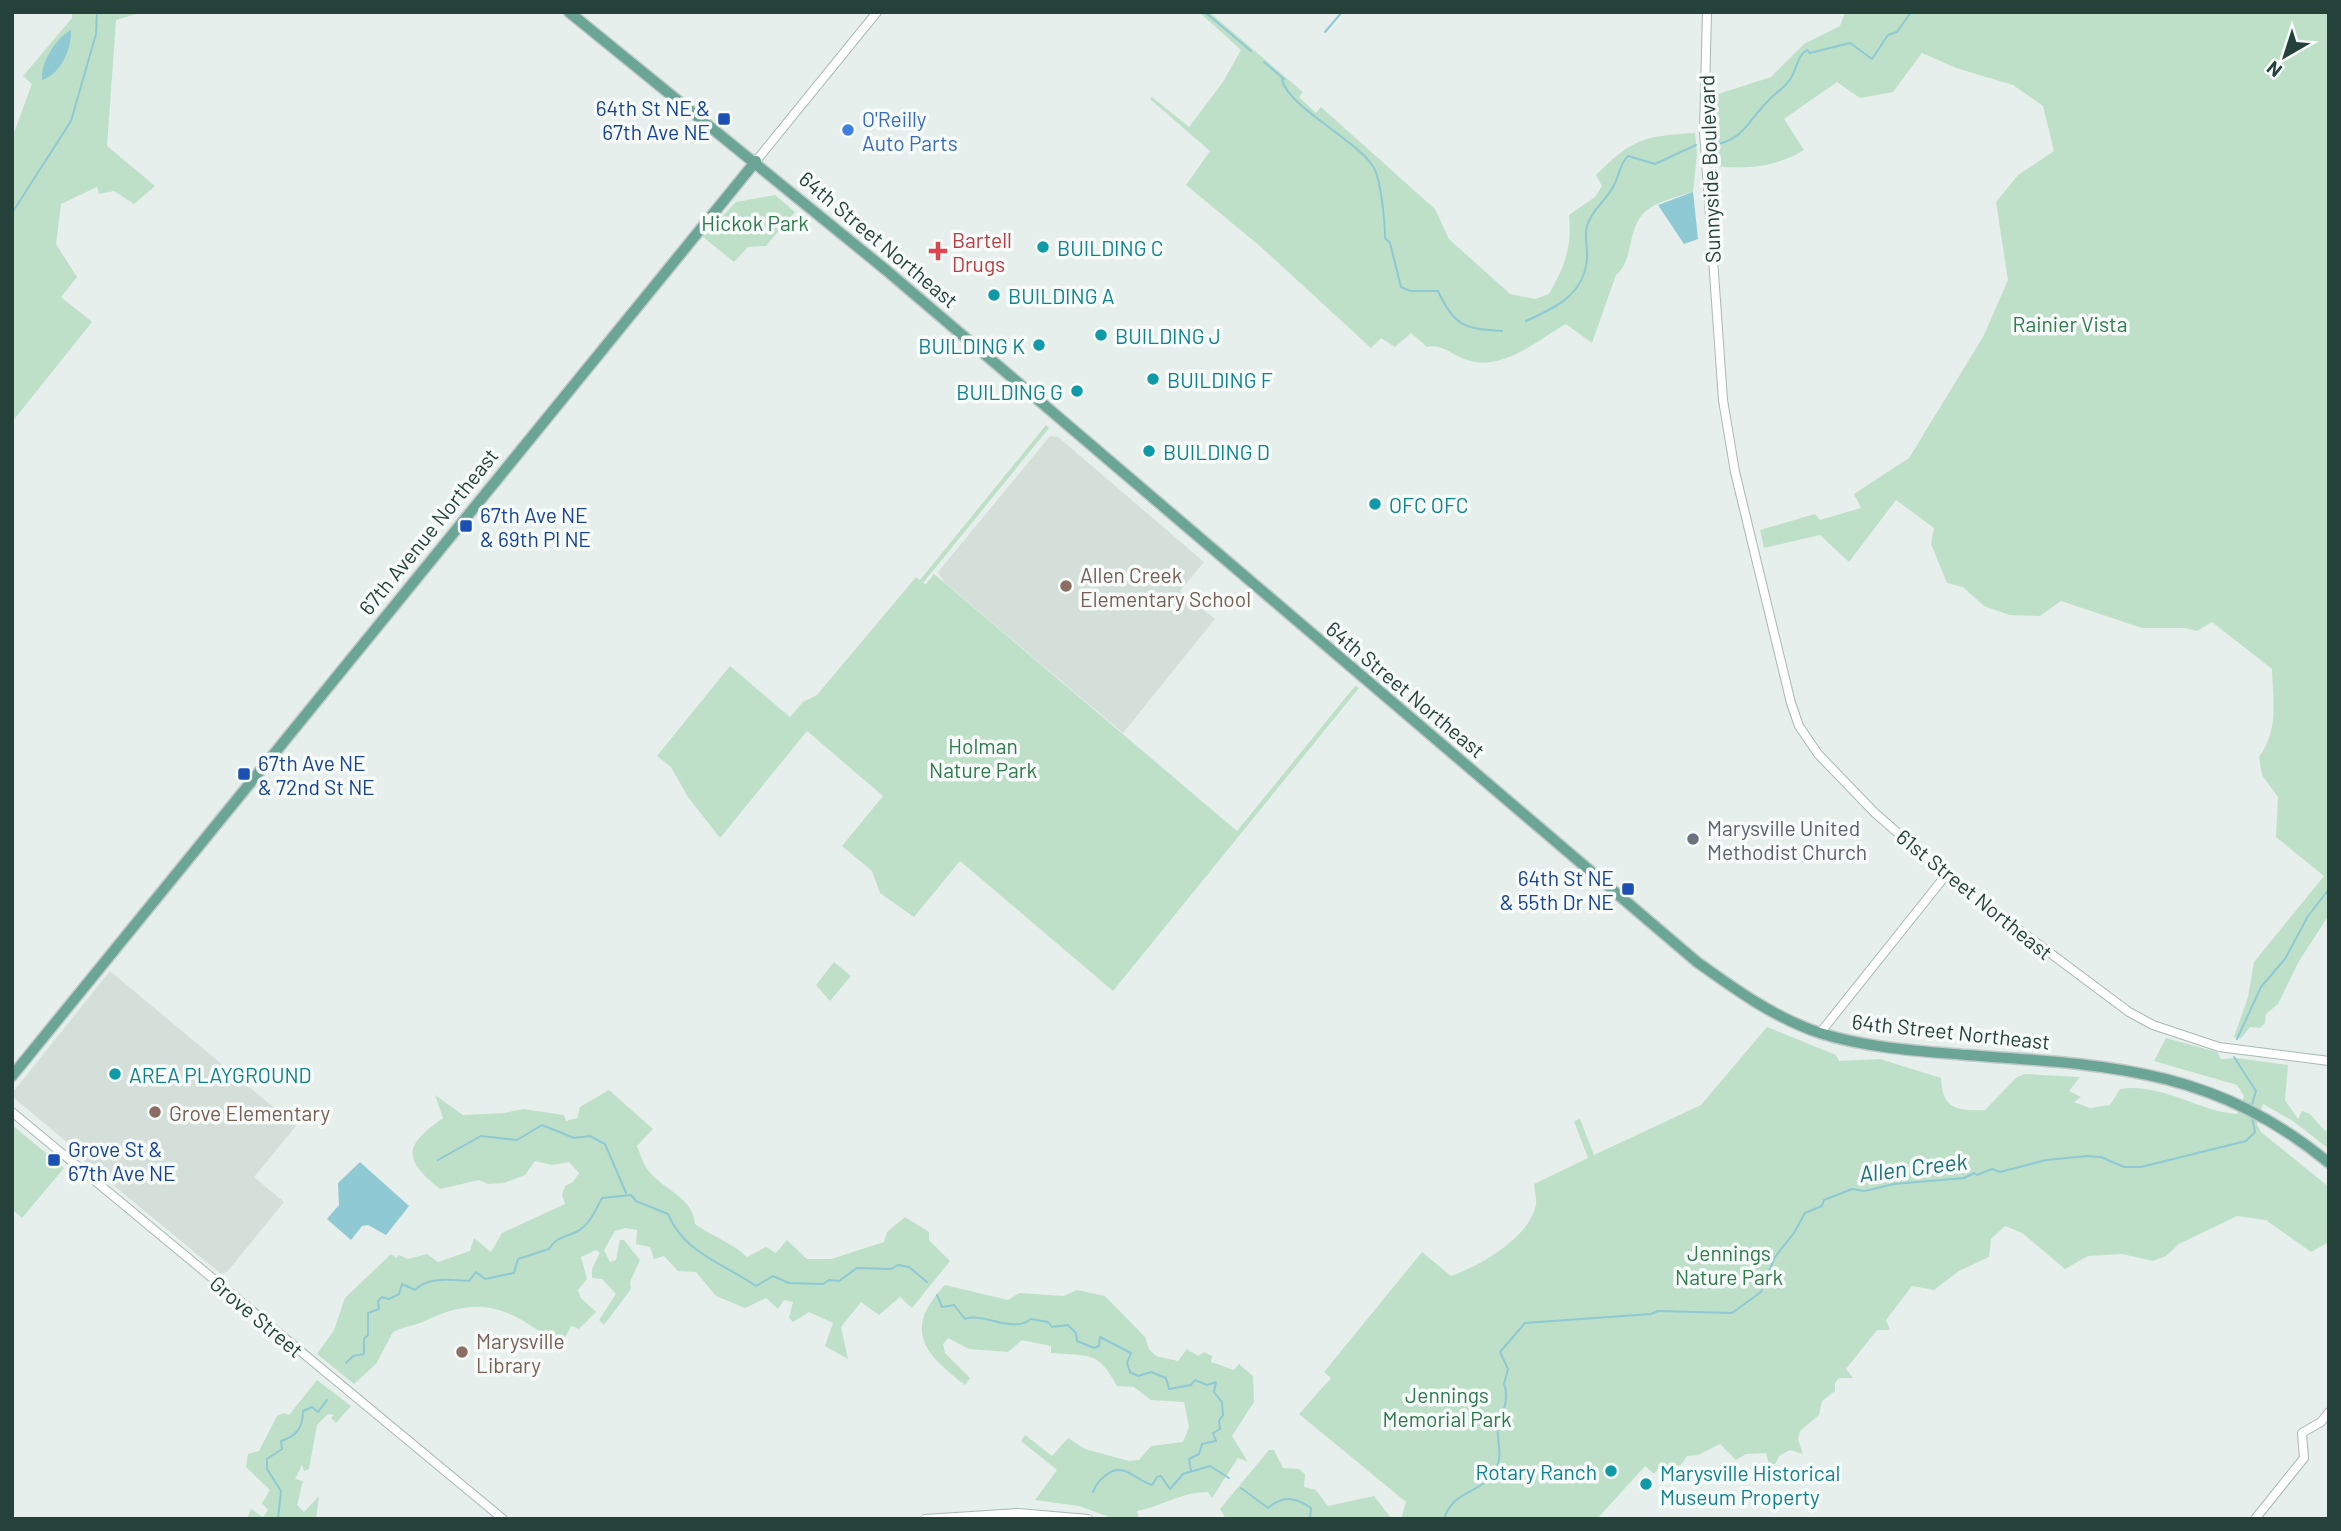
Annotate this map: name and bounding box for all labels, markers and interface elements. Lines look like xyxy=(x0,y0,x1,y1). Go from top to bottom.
north arrow xyxy=(2250,21,2320,91)
text: N xyxy=(2262,57,2286,83)
street label: Sunnyside Boulevard xyxy=(1693,74,1725,264)
place label: 64th St NE & 67th Ave NE xyxy=(596,95,710,144)
place label: O'Reilly Auto Parts xyxy=(862,106,958,155)
marker: 64th St NE & 67th Ave NE xyxy=(716,111,732,127)
marker: O'Reilly Auto Parts xyxy=(840,122,856,138)
street label: 64th Street Northeast xyxy=(795,165,963,313)
park label: Hickok Park xyxy=(701,210,809,235)
place label: Bartell Drugs xyxy=(952,227,1012,276)
place label: BUILDING C xyxy=(1057,235,1164,260)
marker: BUILDING C xyxy=(1035,239,1051,255)
marker: Bartell Drugs xyxy=(930,243,946,259)
place label: BUILDING A xyxy=(1008,283,1115,308)
marker: BUILDING A xyxy=(986,287,1002,303)
park label: Rainier Vista xyxy=(2013,311,2127,336)
place label: BUILDING J xyxy=(1115,323,1221,348)
marker: BUILDING J xyxy=(1093,327,1109,343)
place label: BUILDING K xyxy=(918,333,1025,358)
marker: BUILDING K xyxy=(1031,337,1047,353)
place label: BUILDING F xyxy=(1167,367,1273,392)
marker: BUILDING F xyxy=(1145,371,1161,387)
place label: BUILDING G xyxy=(956,379,1063,404)
marker: BUILDING G xyxy=(1069,383,1085,399)
place label: BUILDING D xyxy=(1163,439,1270,464)
street label: 67th Avenue Northeast xyxy=(353,443,503,619)
marker: BUILDING D xyxy=(1141,443,1157,459)
place label: OFC OFC xyxy=(1389,492,1469,517)
marker: OFC OFC xyxy=(1367,496,1383,512)
place label: 67th Ave NE & 69th Pl NE xyxy=(480,502,591,551)
marker: 67th Ave NE & 69th Pl NE xyxy=(458,518,474,534)
place label: Allen Creek Elementary School xyxy=(1080,562,1251,611)
marker: Allen Creek Elementary School xyxy=(1058,578,1074,594)
street label: 64th Street Northeast xyxy=(1322,615,1490,763)
park label: Holman Nature Park xyxy=(929,733,1037,782)
place label: 67th Ave NE & 72nd St NE xyxy=(258,750,375,799)
marker: 67th Ave NE & 72nd St NE xyxy=(236,766,252,782)
place label: Marysville United Methodist Church xyxy=(1707,815,1867,864)
street label: 61st Street Northeast xyxy=(1892,823,2058,965)
marker: Marysville United Methodist Church xyxy=(1685,831,1701,847)
place label: 64th St NE & 55th Dr NE xyxy=(1500,865,1614,914)
marker: 64th St NE & 55th Dr NE xyxy=(1620,881,1636,897)
street label: 64th Street Northeast xyxy=(1851,1008,2051,1054)
place label: AREA PLAYGROUND xyxy=(129,1062,311,1087)
marker: AREA PLAYGROUND xyxy=(107,1066,123,1082)
place label: Grove Elementary xyxy=(169,1100,331,1125)
marker: Grove Elementary xyxy=(147,1104,163,1120)
place label: Grove St & 67th Ave NE xyxy=(68,1136,176,1185)
water label: Allen Creek xyxy=(1857,1146,1969,1188)
marker: Grove St & 67th Ave NE xyxy=(46,1152,62,1168)
park label: Jennings Nature Park xyxy=(1675,1240,1783,1289)
street label: Grove Street xyxy=(205,1270,309,1362)
place label: Marysville Library xyxy=(476,1328,565,1377)
marker: Marysville Library xyxy=(454,1344,470,1360)
park label: Jennings Memorial Park xyxy=(1383,1382,1511,1431)
place label: Rotary Ranch xyxy=(1475,1459,1597,1484)
place label: Marysville Historical Museum Property xyxy=(1660,1460,1840,1509)
marker: Rotary Ranch xyxy=(1603,1463,1619,1479)
marker: Marysville Historical Museum Property xyxy=(1638,1476,1654,1492)

